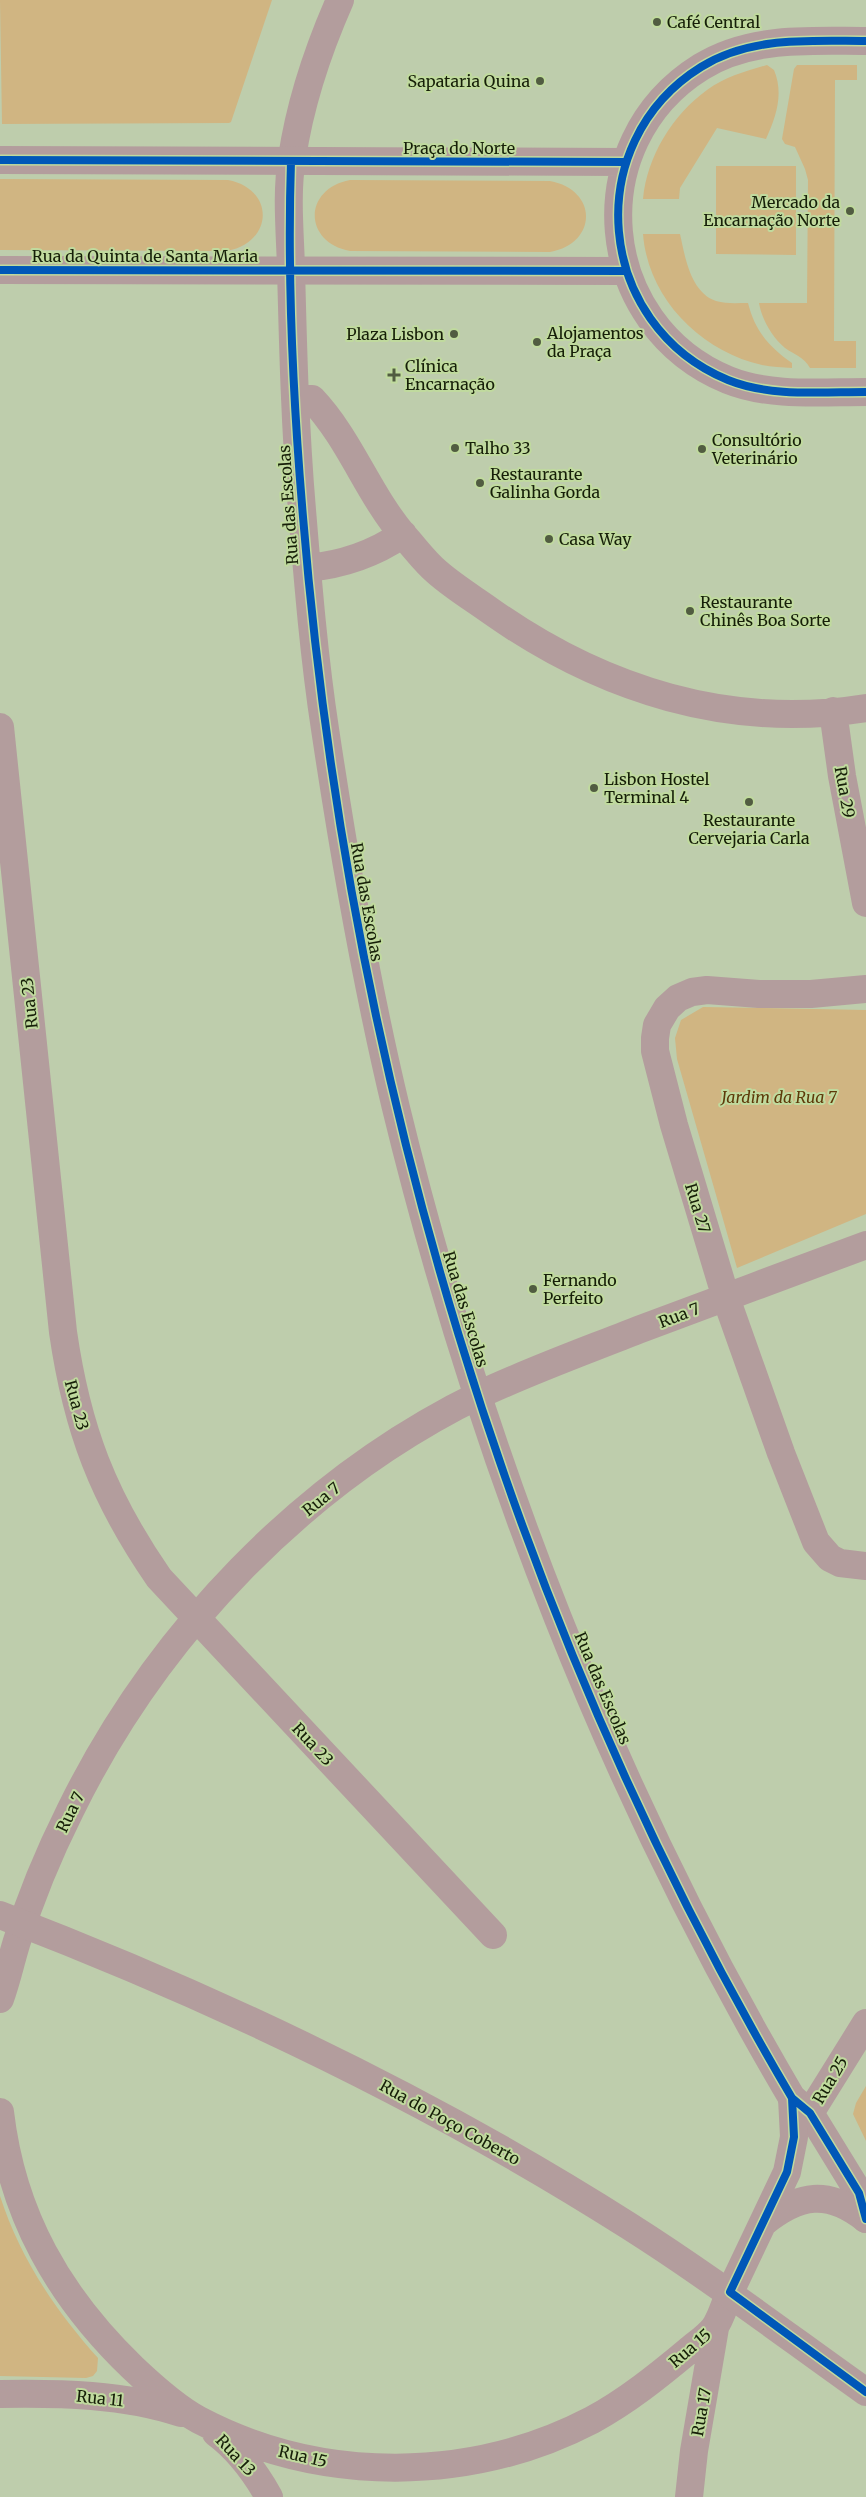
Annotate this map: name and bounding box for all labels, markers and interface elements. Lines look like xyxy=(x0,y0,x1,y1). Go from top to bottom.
place label: Café Central xyxy=(667,12,760,32)
marker: Café Central xyxy=(651,16,663,28)
place label: Sapataria Quina xyxy=(407,71,530,91)
marker: Sapataria Quina xyxy=(534,75,546,87)
street label: Praça do Norte xyxy=(403,138,515,158)
place label: Mercado da Encarnação Norte xyxy=(703,192,840,230)
marker: Mercado da Encarnação Norte xyxy=(844,205,856,217)
street label: Rua da Quinta de Santa Maria xyxy=(32,246,259,266)
place label: Alojamentos da Praça xyxy=(546,323,644,361)
place label: Plaza Lisbon xyxy=(346,324,444,344)
marker: Plaza Lisbon xyxy=(448,328,460,340)
marker: Alojamentos da Praça xyxy=(531,336,543,348)
place label: Clínica Encarnação xyxy=(405,356,495,394)
marker: Clínica Encarnação xyxy=(387,368,401,382)
place label: Consultório Veterinário xyxy=(711,430,802,468)
place label: Talho 33 xyxy=(465,438,531,458)
marker: Talho 33 xyxy=(449,442,461,454)
marker: Consultório Veterinário xyxy=(696,443,708,455)
street label: Rua das Escolas xyxy=(274,444,302,566)
place label: Restaurante Galinha Gorda xyxy=(490,464,601,502)
marker: Restaurante Galinha Gorda xyxy=(474,477,486,489)
place label: Casa Way xyxy=(559,529,632,549)
marker: Casa Way xyxy=(543,533,555,545)
place label: Restaurante Chinês Boa Sorte xyxy=(700,592,830,630)
marker: Restaurante Chinês Boa Sorte xyxy=(684,605,696,617)
street label: Rua 29 xyxy=(831,765,859,819)
place label: Lisbon Hostel Terminal 4 xyxy=(604,769,709,807)
marker: Lisbon Hostel Terminal 4 xyxy=(588,782,600,794)
marker: Restaurante Cervejaria Carla xyxy=(743,796,755,808)
place label: Restaurante Cervejaria Carla xyxy=(688,810,810,848)
street label: Rua das Escolas xyxy=(347,841,387,963)
street label: Rua 23 xyxy=(16,976,42,1030)
park label: Jardim da Rua 7 xyxy=(719,1087,838,1107)
street label: Rua 27 xyxy=(681,1180,715,1236)
street label: Rua das Escolas xyxy=(439,1249,493,1370)
place label: Fernando Perfeito xyxy=(543,1270,617,1308)
marker: Fernando Perfeito xyxy=(527,1283,539,1295)
street label: Rua 7 xyxy=(656,1298,702,1332)
street label: Rua 23 xyxy=(61,1378,93,1432)
street label: Rua 7 xyxy=(298,1478,344,1520)
street label: Rua das Escolas xyxy=(570,1629,636,1747)
street label: Rua 23 xyxy=(288,1718,338,1770)
street label: Rua 7 xyxy=(52,1789,88,1835)
street label: Rua 25 xyxy=(808,2053,852,2107)
street label: Rua do Poço Coberto xyxy=(376,2075,524,2169)
street label: Rua 15 xyxy=(665,2324,715,2372)
street label: Rua 11 xyxy=(75,2386,125,2410)
street label: Rua 17 xyxy=(687,2386,715,2438)
street label: Rua 13 xyxy=(212,2430,260,2480)
street label: Rua 15 xyxy=(277,2441,329,2471)

